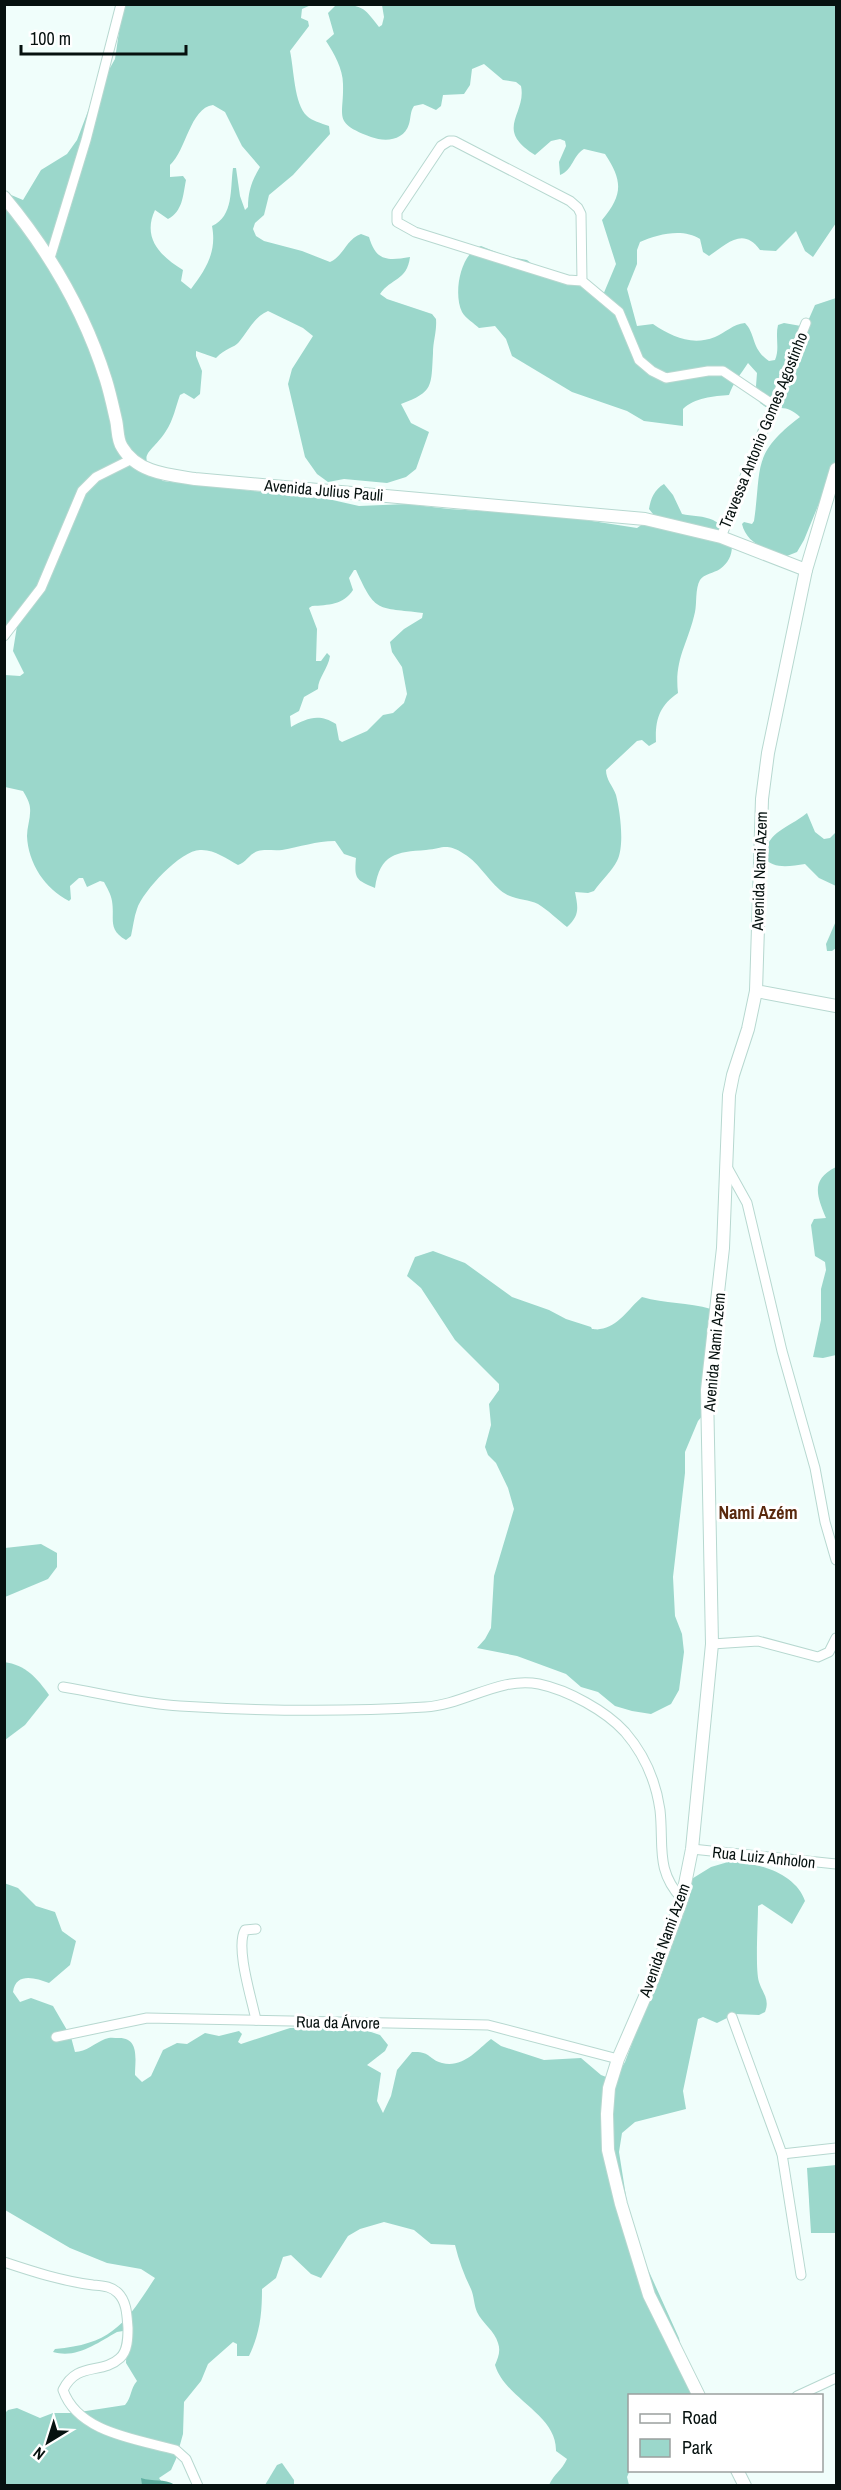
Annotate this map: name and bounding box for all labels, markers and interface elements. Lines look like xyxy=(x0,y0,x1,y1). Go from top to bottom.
scale bar xyxy=(21,18,186,56)
text: 100 m xyxy=(30,26,71,51)
street label: Travessa Antonio Gomes Agostinho xyxy=(714,329,812,531)
street label: Avenida Julius Pauli xyxy=(263,474,384,506)
street label: Avenida Nami Azem xyxy=(746,811,772,932)
street label: Avenida Nami Azem xyxy=(698,1292,730,1413)
district label: Nami Azém xyxy=(718,1500,798,1525)
street label: Rua Luiz Anholon xyxy=(711,1841,817,1873)
street label: Avenida Nami Azem xyxy=(633,1880,695,2001)
street label: Rua da Árvore xyxy=(296,2010,380,2034)
legend xyxy=(628,2394,823,2472)
text: Road xyxy=(682,2405,717,2430)
north arrow xyxy=(18,2412,78,2472)
text: Park xyxy=(682,2435,713,2460)
text: N xyxy=(28,2442,49,2465)

